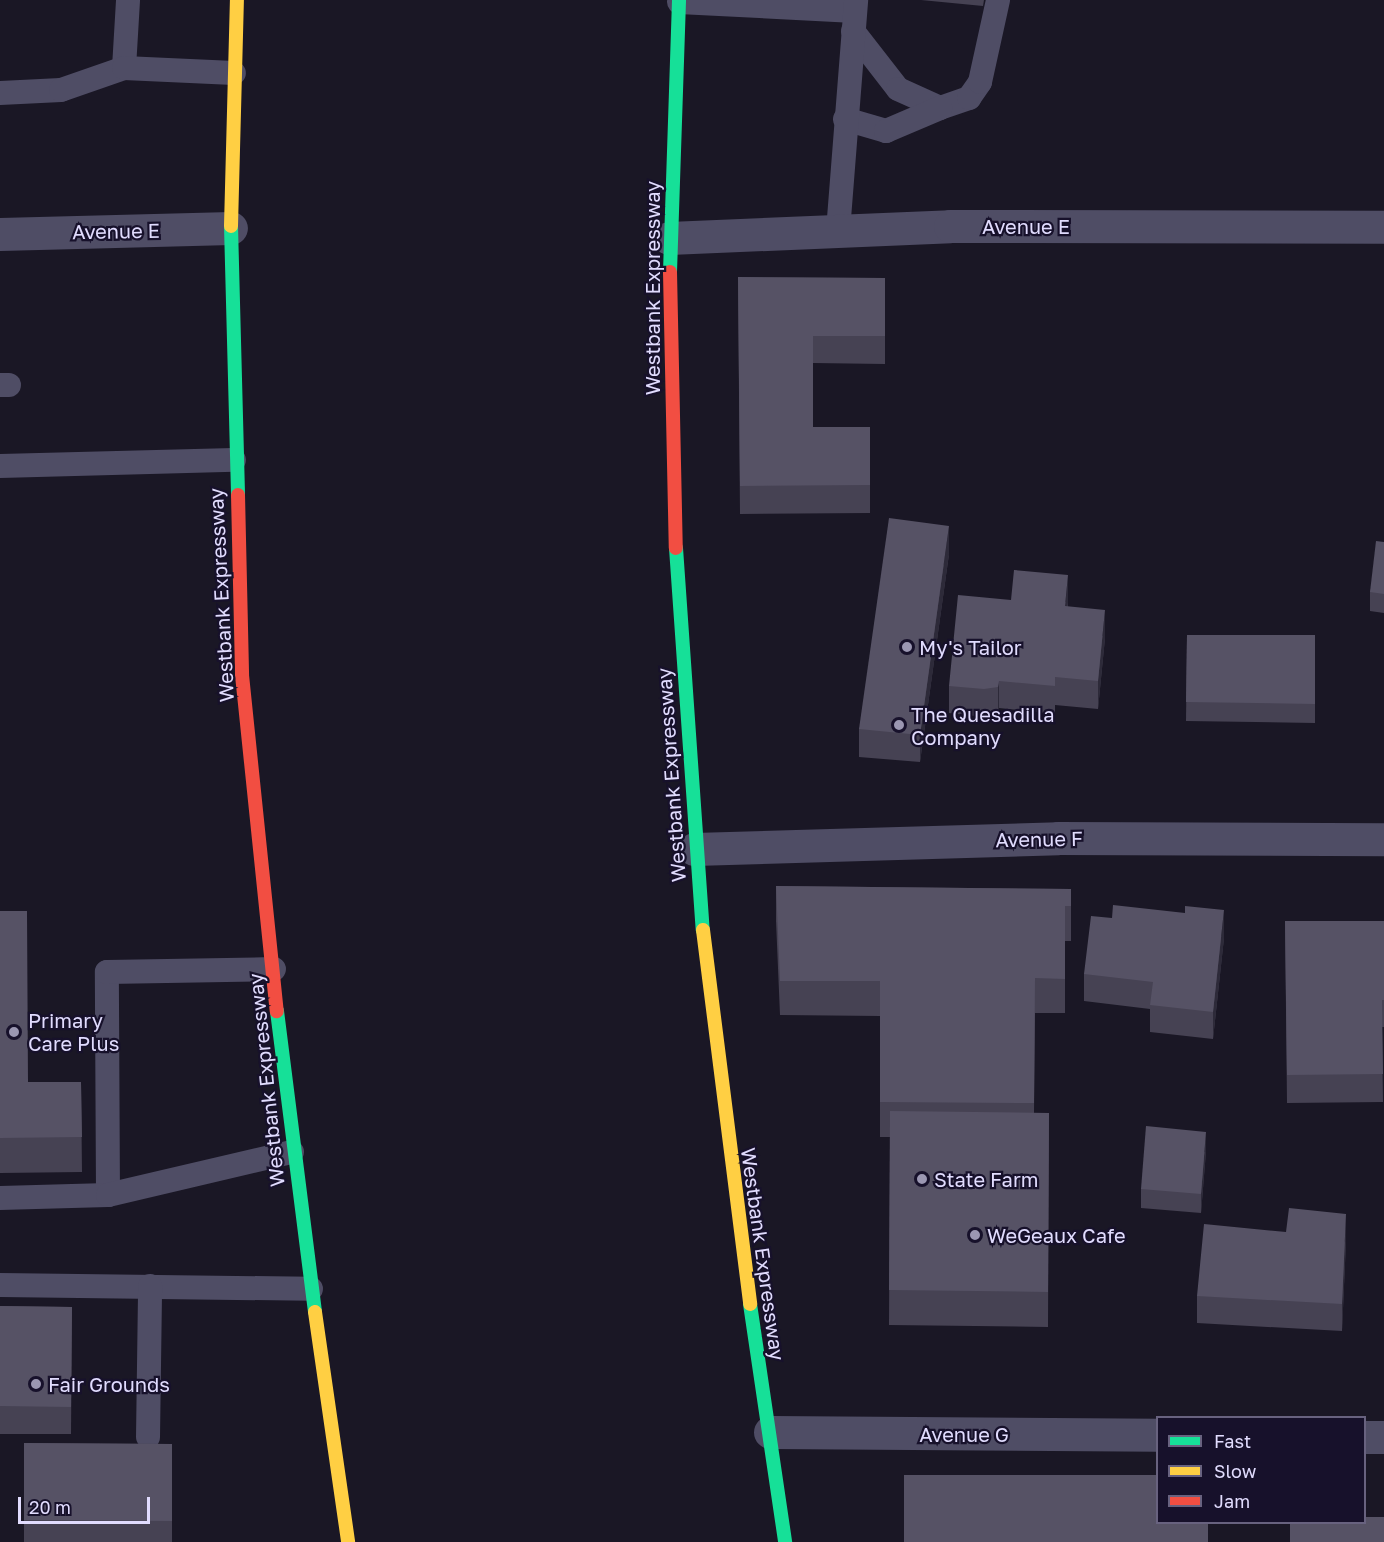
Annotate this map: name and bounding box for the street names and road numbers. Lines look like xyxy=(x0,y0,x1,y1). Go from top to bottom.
street label: Westbank Expressway xyxy=(640,181,664,395)
street label: Avenue E xyxy=(982,214,1070,238)
street label: Avenue E xyxy=(72,218,160,244)
street label: Westbank Expressway xyxy=(203,487,239,703)
street label: Westbank Expressway xyxy=(652,667,690,883)
street label: Avenue F xyxy=(995,826,1083,852)
street label: Westbank Expressway xyxy=(243,972,289,1188)
street label: Westbank Expressway xyxy=(736,1146,790,1362)
street label: Avenue G xyxy=(919,1422,1009,1446)

